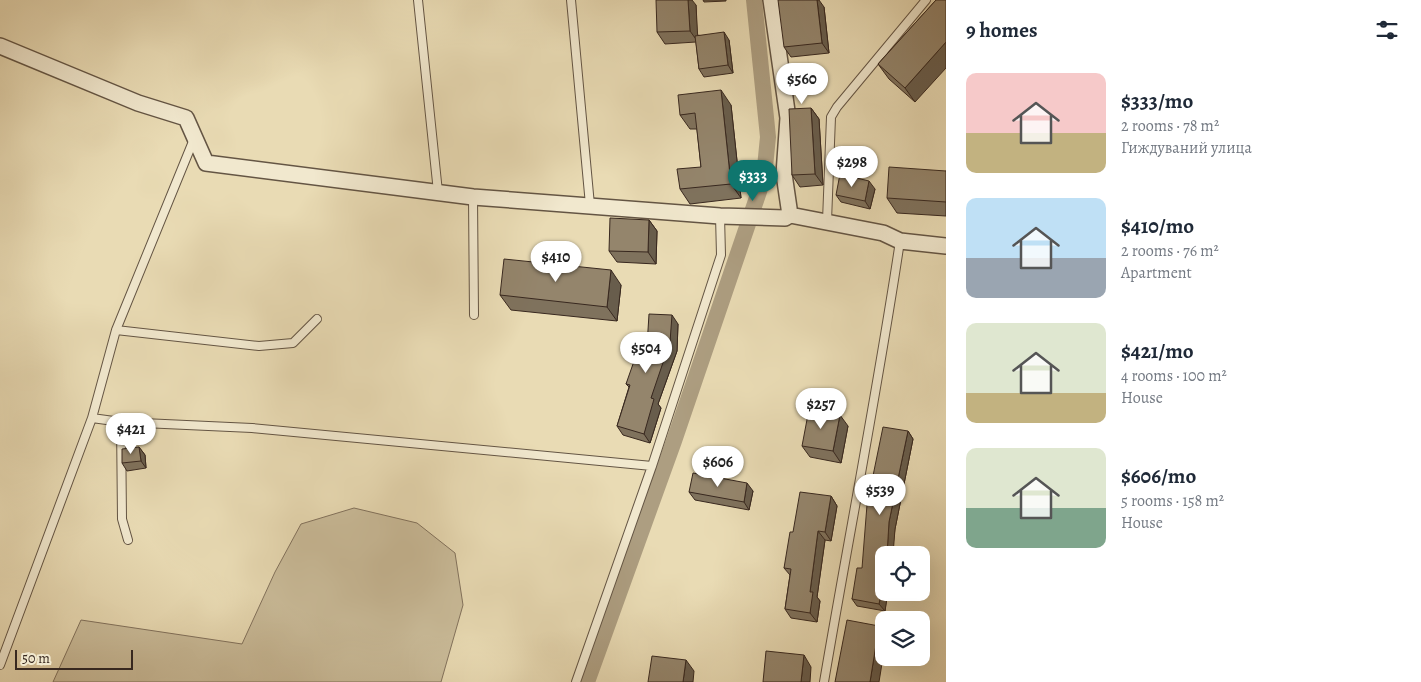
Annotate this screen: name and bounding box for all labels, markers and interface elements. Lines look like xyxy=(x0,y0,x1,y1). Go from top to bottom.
text: 9 homes xyxy=(966,16,1037,44)
icon: filters xyxy=(1373,16,1401,44)
pin: $560 xyxy=(772,62,832,105)
text: $560 xyxy=(787,68,817,90)
text: $333/mo xyxy=(1121,87,1193,115)
icon: home xyxy=(1006,93,1066,153)
text: 2 rooms · 78 m² xyxy=(1121,115,1219,137)
text: Гиждуваний улица xyxy=(1121,137,1252,159)
pin: $298 xyxy=(822,146,882,188)
text: $298 xyxy=(837,151,867,173)
pin: $333 xyxy=(723,160,783,202)
text: $333 xyxy=(739,165,767,187)
text: $410/mo xyxy=(1121,212,1194,240)
icon: home xyxy=(1006,218,1066,278)
pin: $410 xyxy=(526,240,586,283)
text: 2 rooms · 76 m² xyxy=(1121,240,1219,262)
text: $410 xyxy=(542,246,570,268)
text: Apartment xyxy=(1121,262,1192,284)
pin: $504 xyxy=(616,332,676,374)
text: $504 xyxy=(631,337,661,359)
text: $421/mo xyxy=(1121,337,1194,365)
icon: home xyxy=(1006,343,1066,403)
text: 4 rooms · 100 m² xyxy=(1121,365,1227,387)
text: House xyxy=(1121,387,1163,409)
pin: $257 xyxy=(791,388,851,430)
text: $257 xyxy=(807,393,835,415)
pin: $421 xyxy=(101,412,161,455)
text: $421 xyxy=(117,418,145,440)
pin: $606 xyxy=(688,446,748,488)
text: $606 xyxy=(703,451,733,473)
text: $606/mo xyxy=(1121,462,1196,490)
icon: home xyxy=(1006,468,1066,528)
pin: $539 xyxy=(850,474,910,516)
text: $539 xyxy=(866,479,894,501)
text: 5 rooms · 158 m² xyxy=(1121,490,1224,512)
text: House xyxy=(1121,512,1163,534)
map controls xyxy=(875,546,930,666)
button: locate xyxy=(875,546,930,601)
button: layers xyxy=(875,611,930,666)
scale bar xyxy=(15,647,132,670)
text: 50 m xyxy=(22,649,50,668)

